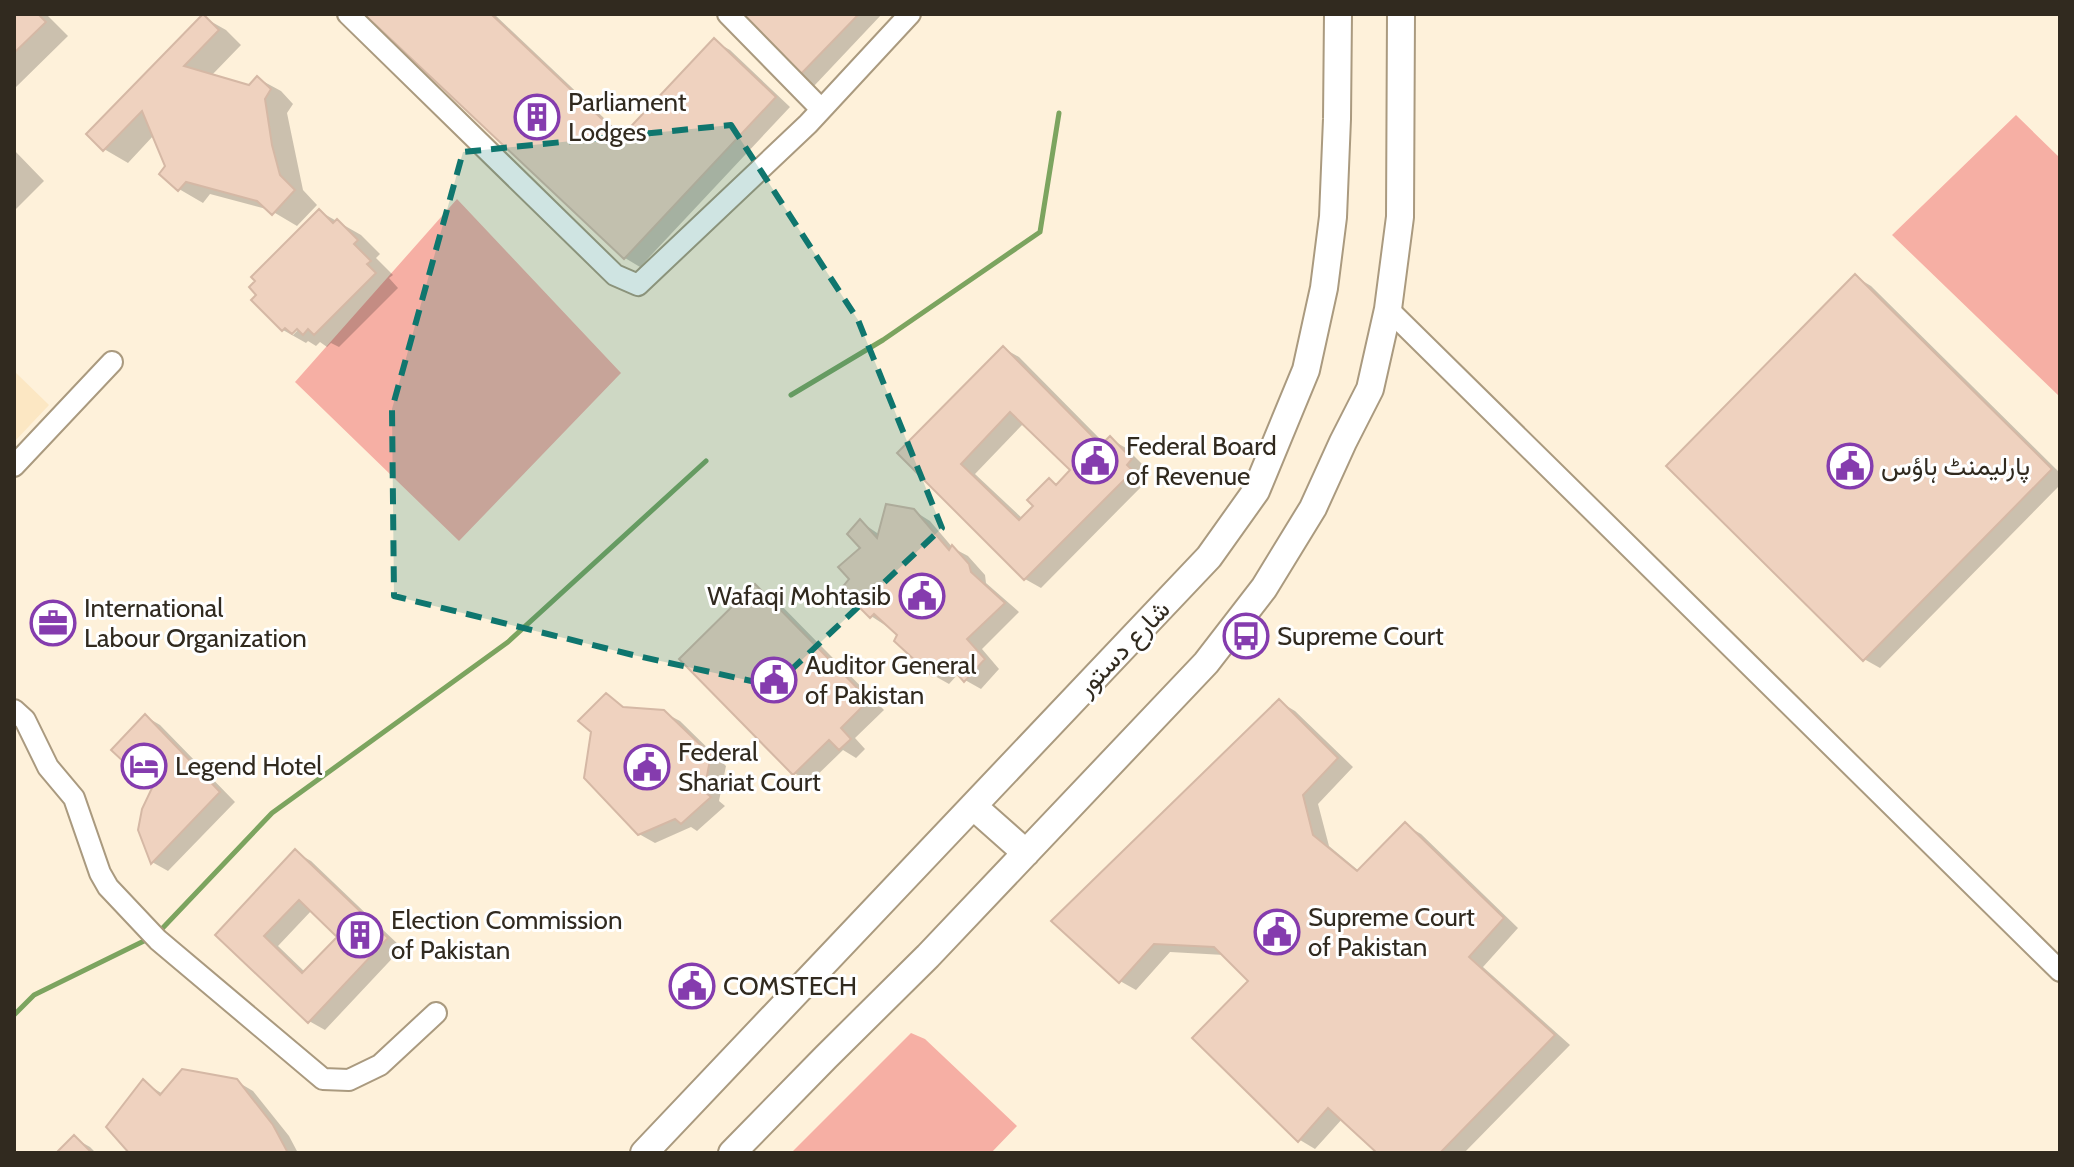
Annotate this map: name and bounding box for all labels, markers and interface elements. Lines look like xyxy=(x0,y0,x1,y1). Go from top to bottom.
place label: Parliament Lodges xyxy=(568,86,687,148)
building icon: Parliament Lodges xyxy=(513,93,561,141)
place label: Federal Board of Revenue xyxy=(1126,430,1277,492)
public building icon: Federal Board of Revenue xyxy=(1071,437,1119,485)
public building icon: پارلیمنٹ ہاؤس xyxy=(1826,442,1874,490)
place label: پارلیمنٹ ہاؤس xyxy=(1881,450,2030,484)
public building icon: Wafaqi Mohtasib xyxy=(898,572,946,620)
place label: Wafaqi Mohtasib xyxy=(707,580,891,612)
place label: International Labour Organization xyxy=(84,592,307,654)
street label: شارع دستور xyxy=(1069,593,1178,705)
office icon: International Labour Organization xyxy=(29,599,77,647)
bus stop icon: Supreme Court xyxy=(1222,612,1270,660)
place label: Supreme Court xyxy=(1277,620,1444,652)
place label: Auditor General of Pakistan xyxy=(805,649,976,711)
public building icon: Auditor General of Pakistan xyxy=(750,656,798,704)
place label: Federal Shariat Court xyxy=(678,736,821,798)
hotel icon: Legend Hotel xyxy=(120,742,168,790)
public building icon: Federal Shariat Court xyxy=(623,743,671,791)
place label: Legend Hotel xyxy=(175,750,322,782)
place label: Supreme Court of Pakistan xyxy=(1308,901,1475,963)
place label: Election Commission of Pakistan xyxy=(391,904,622,966)
public building icon: Supreme Court of Pakistan xyxy=(1253,908,1301,956)
building icon: Election Commission of Pakistan xyxy=(336,911,384,959)
public building icon: COMSTECH xyxy=(668,962,716,1010)
place label: COMSTECH xyxy=(723,970,857,1002)

